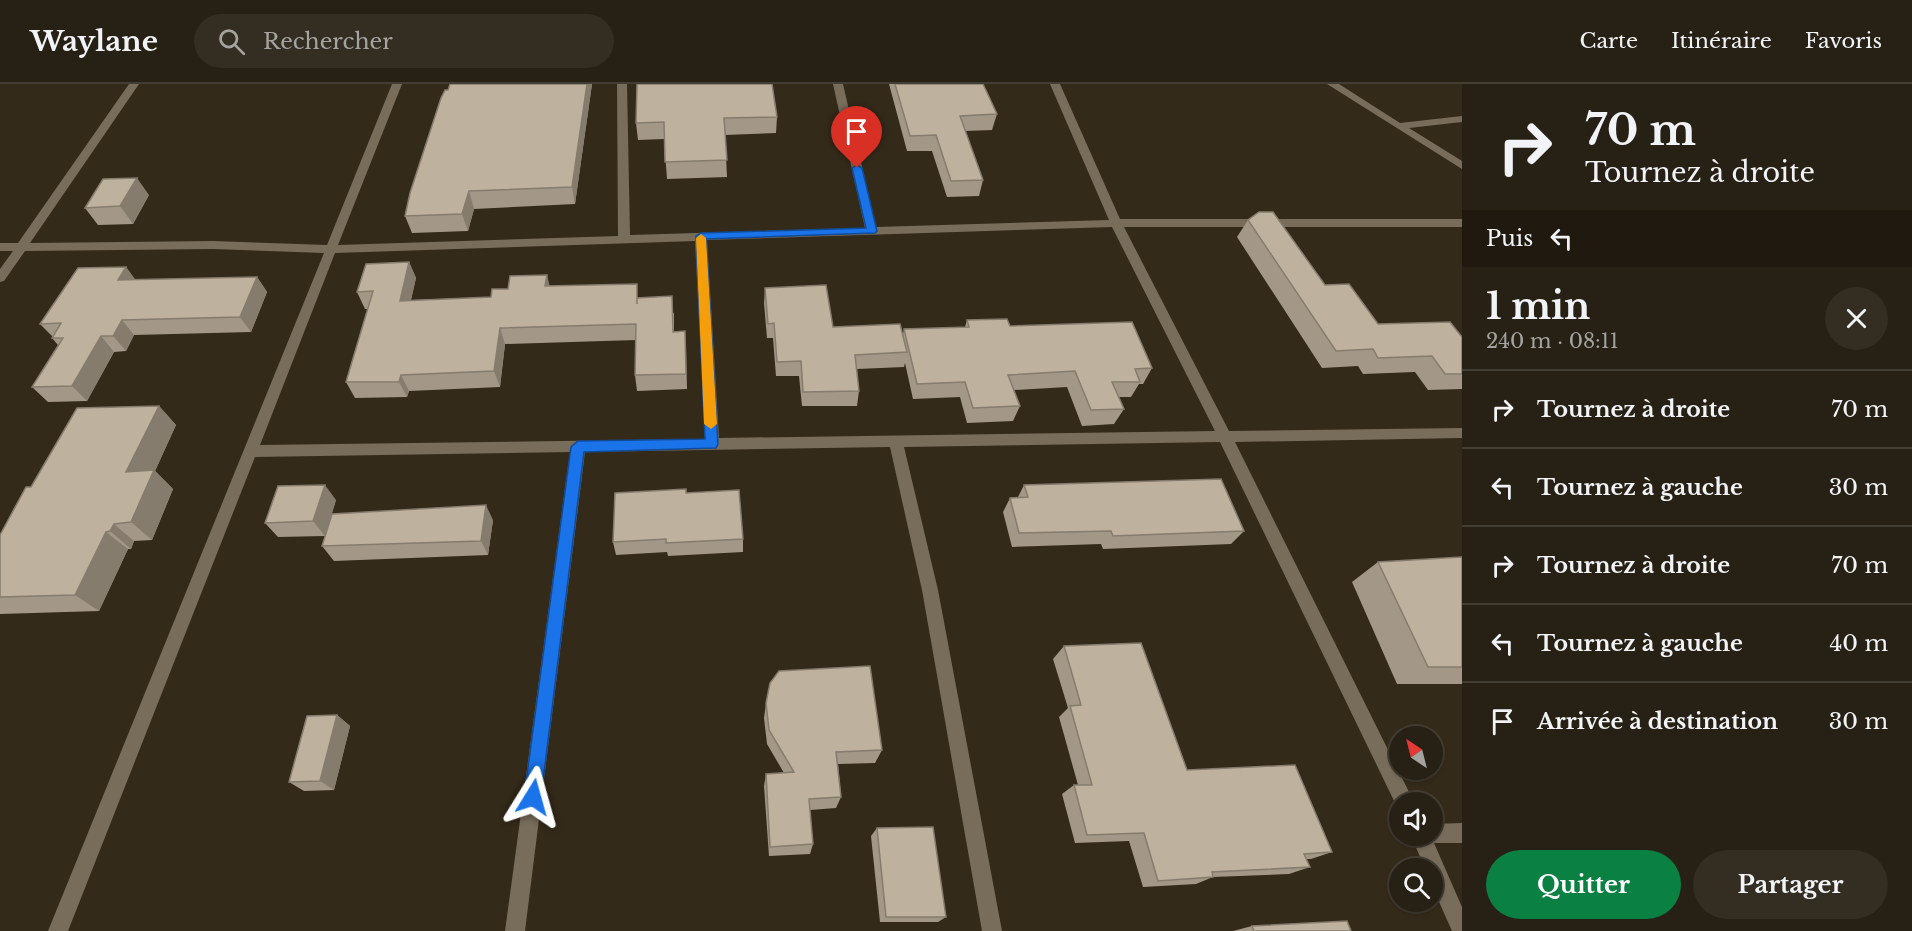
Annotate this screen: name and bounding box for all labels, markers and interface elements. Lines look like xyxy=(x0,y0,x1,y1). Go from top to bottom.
search box xyxy=(194,14,614,68)
text: Waylane xyxy=(30,24,158,59)
icon: search xyxy=(215,25,248,58)
text: Rechercher xyxy=(263,28,393,55)
text: Carte xyxy=(1580,28,1638,54)
text: Itinéraire xyxy=(1671,28,1772,54)
text: Favoris xyxy=(1805,28,1882,54)
text: 70 m xyxy=(1585,104,1696,156)
pin xyxy=(831,106,882,168)
icon: right xyxy=(1486,108,1564,186)
icon: arrive xyxy=(840,115,873,148)
text: Tournez à droite xyxy=(1585,156,1815,189)
icon: left xyxy=(1545,222,1578,255)
text: Puis xyxy=(1486,225,1533,252)
text: 1 min xyxy=(1486,284,1590,329)
button: close xyxy=(1825,287,1888,350)
text: 240 m · 08:11 xyxy=(1486,329,1619,353)
icon: right xyxy=(1486,393,1519,426)
text: Tournez à droite xyxy=(1537,396,1730,423)
text: 70 m xyxy=(1831,396,1888,423)
icon: left xyxy=(1486,471,1519,504)
text: Tournez à gauche xyxy=(1537,474,1743,501)
text: 30 m xyxy=(1829,474,1888,501)
icon: right xyxy=(1486,549,1519,582)
text: Tournez à droite xyxy=(1537,552,1730,579)
text: 70 m xyxy=(1831,552,1888,579)
icon: left xyxy=(1486,627,1519,660)
text: Tournez à gauche xyxy=(1537,630,1743,657)
text: 40 m xyxy=(1830,630,1888,657)
icon: arrive xyxy=(1486,705,1519,738)
text: Arrivée à destination xyxy=(1537,708,1778,735)
text: 30 m xyxy=(1829,708,1888,735)
north arrow xyxy=(1389,726,1443,780)
map controls xyxy=(1389,726,1443,912)
position arrow xyxy=(501,765,565,829)
button: sound xyxy=(1389,792,1443,846)
button: Quitter xyxy=(1486,850,1681,919)
button: Partager xyxy=(1693,850,1888,919)
button: search xyxy=(1389,858,1443,912)

